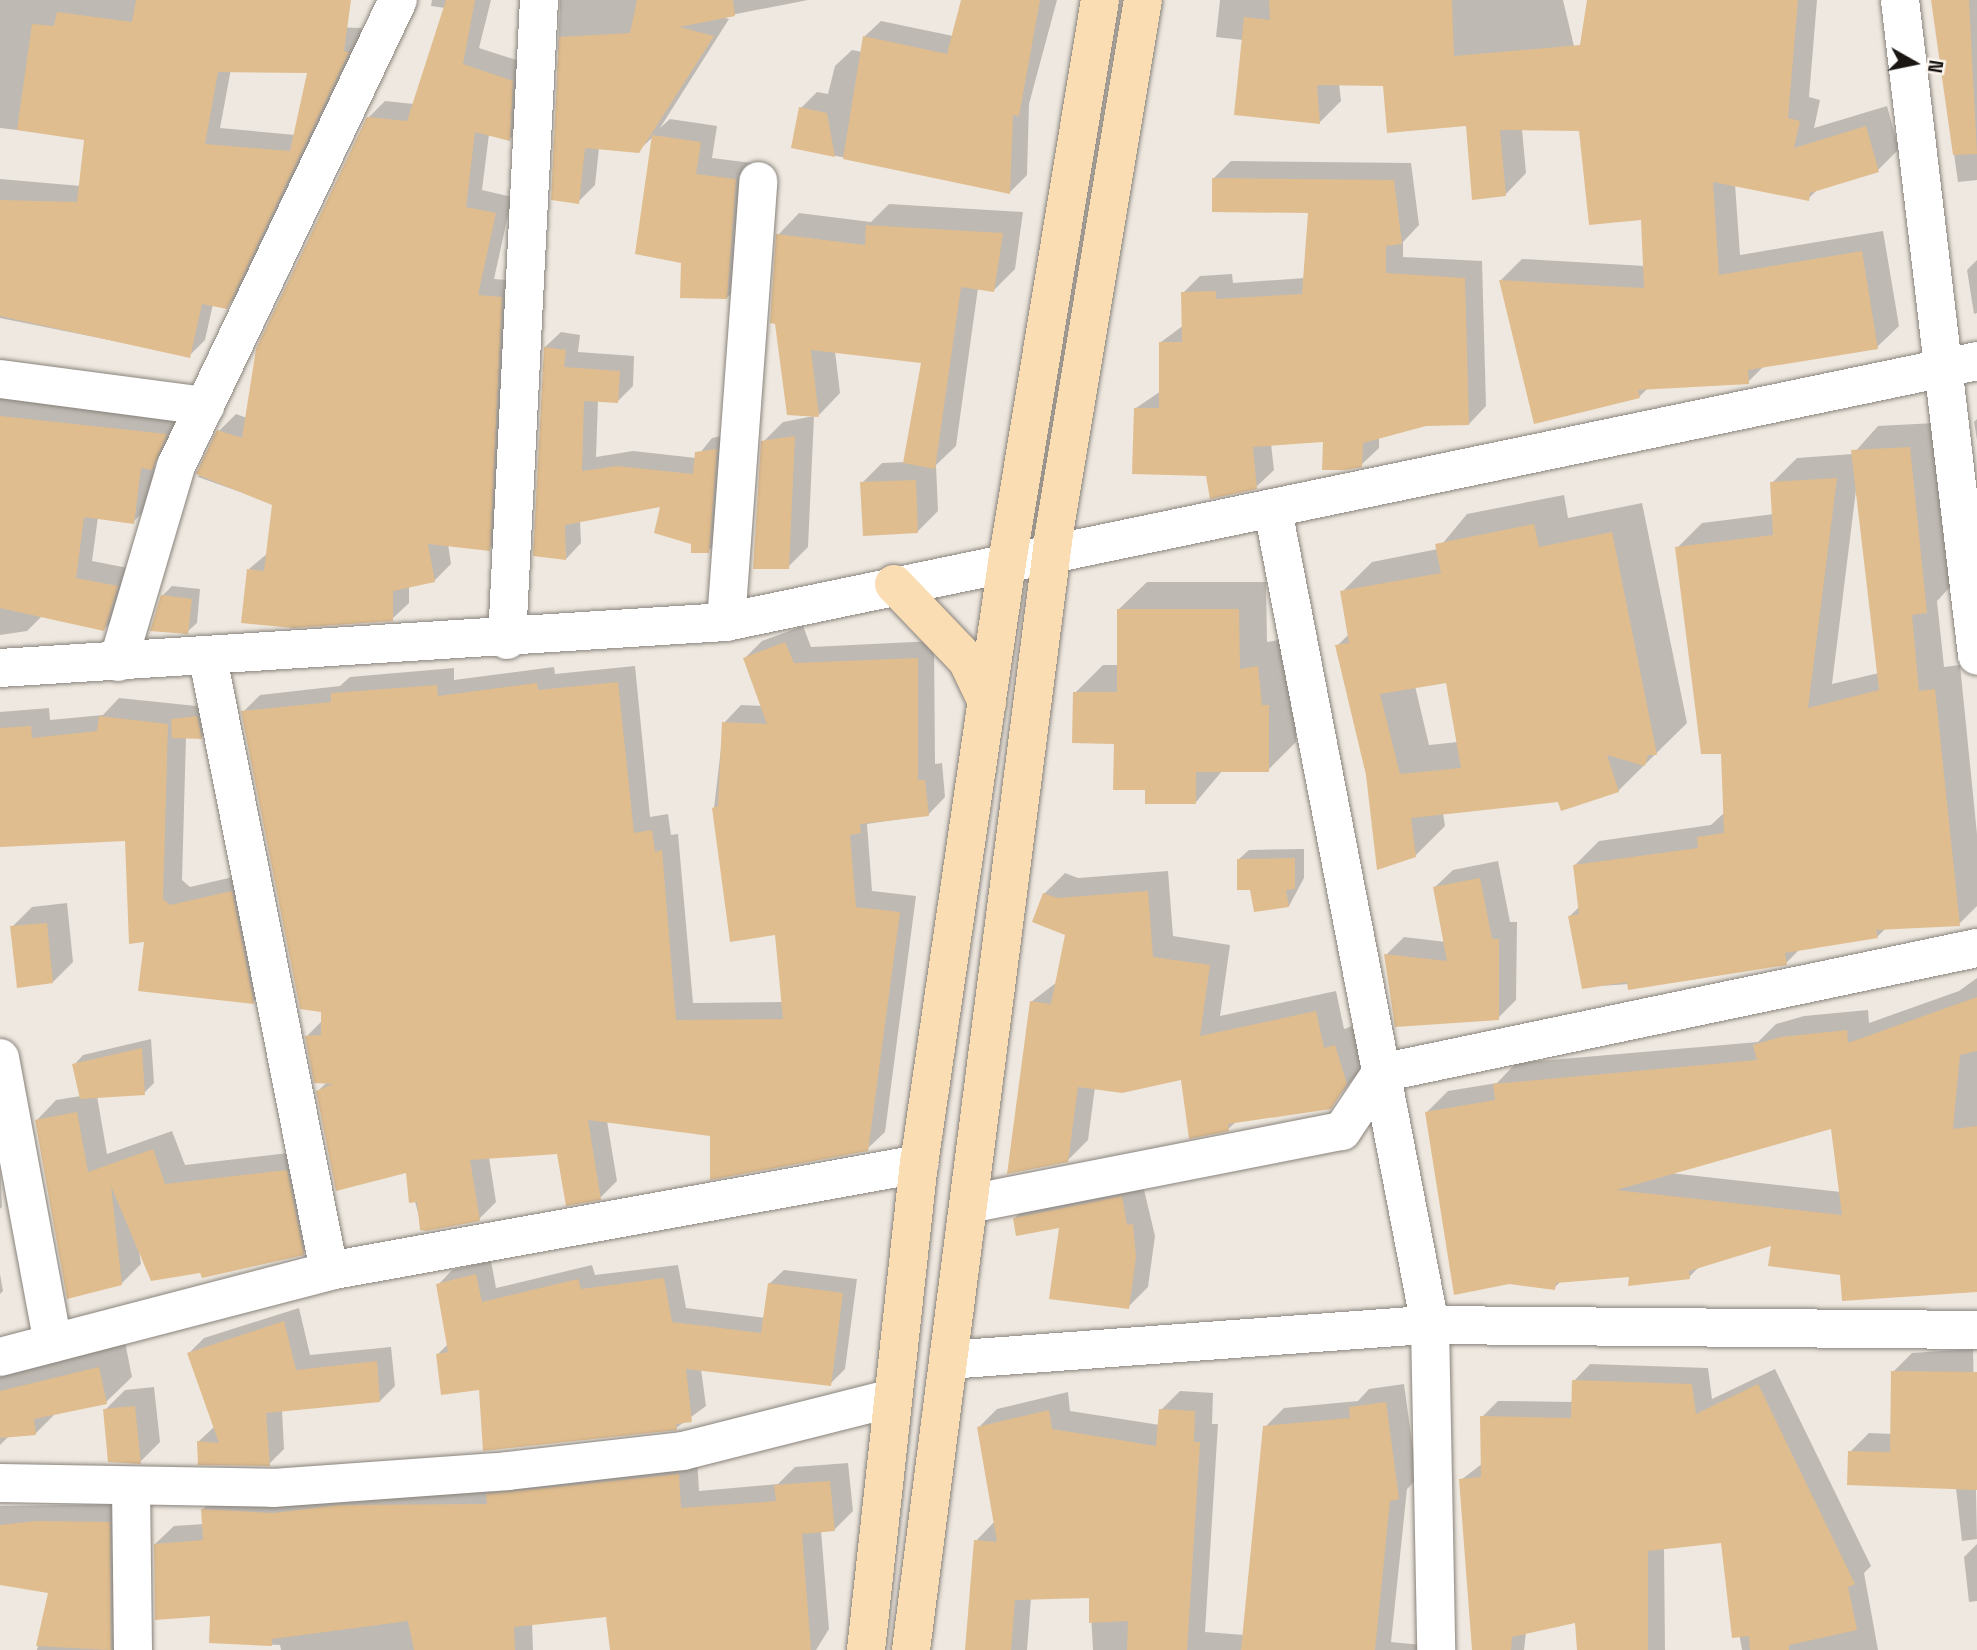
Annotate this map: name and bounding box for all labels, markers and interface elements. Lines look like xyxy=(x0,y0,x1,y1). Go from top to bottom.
north arrow xyxy=(1879,28,1949,98)
text: N xyxy=(1922,58,1949,75)

